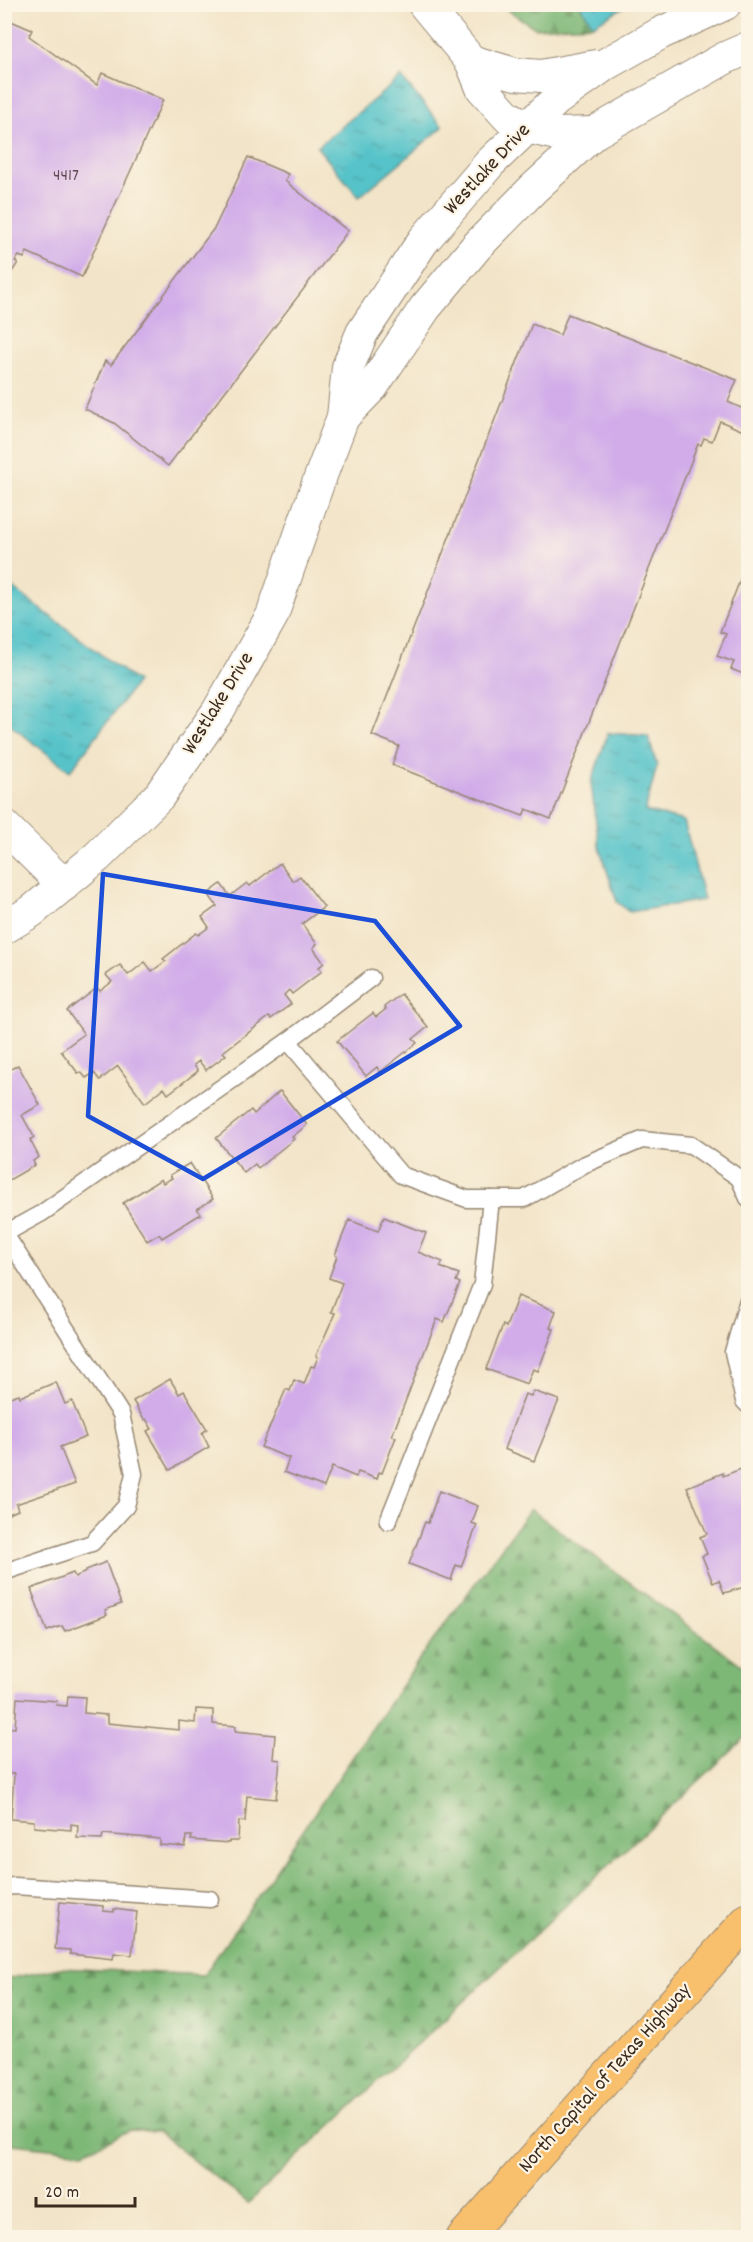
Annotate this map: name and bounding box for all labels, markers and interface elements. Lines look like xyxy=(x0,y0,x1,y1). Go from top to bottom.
street label: Westlake Drive xyxy=(438,117,538,223)
house number: 4417 xyxy=(53,164,79,189)
street label: Westlake Drive xyxy=(176,647,262,761)
street label: North Capital of Texas Highway xyxy=(512,1977,700,2181)
scale bar xyxy=(36,2170,135,2208)
text: 20 m xyxy=(45,2181,79,2206)

